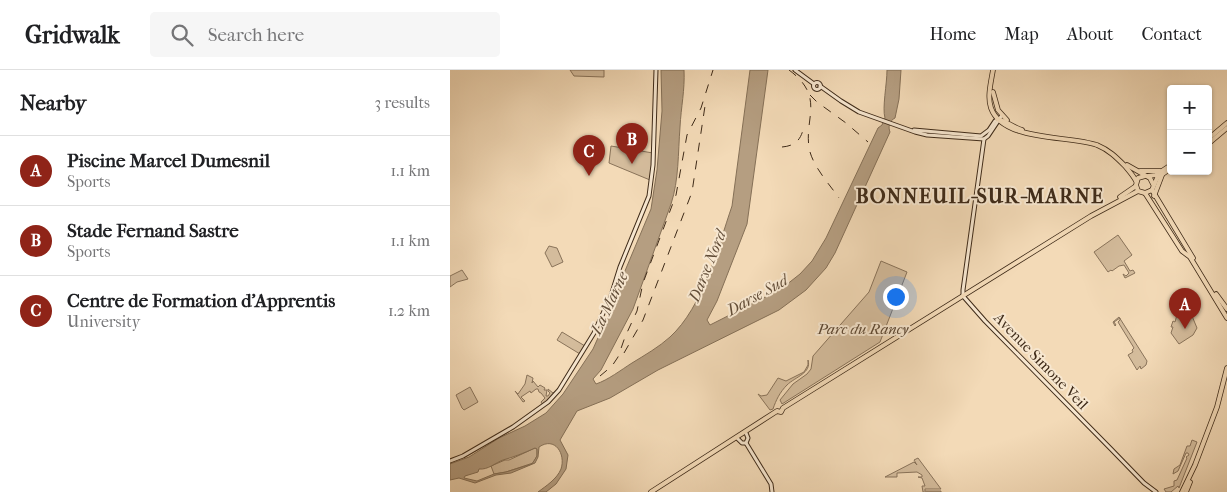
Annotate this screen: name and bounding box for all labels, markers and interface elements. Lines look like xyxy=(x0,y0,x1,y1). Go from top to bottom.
search box xyxy=(150,12,500,57)
text: Gridwalk xyxy=(25,21,120,49)
icon: search xyxy=(168,21,196,49)
text: Search here xyxy=(208,24,304,46)
text: Home xyxy=(929,24,976,45)
text: Map xyxy=(1004,24,1039,45)
text: About xyxy=(1067,24,1113,45)
text: Contact xyxy=(1141,24,1202,45)
map controls xyxy=(1167,85,1212,175)
button: + xyxy=(1167,85,1212,130)
text: Nearby xyxy=(20,91,86,115)
text: 3 results xyxy=(374,93,430,112)
pin: B xyxy=(616,123,648,164)
button: − xyxy=(1167,130,1212,175)
pin: C xyxy=(573,135,605,176)
text: Piscine Marcel Dumesnil xyxy=(67,150,270,172)
text: A xyxy=(31,161,41,180)
text: 1.1 km xyxy=(391,161,430,180)
text: Sports xyxy=(67,172,110,191)
district label: BONNEUIL-SUR-MARNE xyxy=(856,185,1104,208)
text: Stade Fernand Sastre xyxy=(67,220,239,242)
water label: Darse Nord xyxy=(684,226,731,305)
text: B xyxy=(31,231,41,250)
text: 1.1 km xyxy=(391,231,430,250)
text: Sports xyxy=(67,242,110,261)
water label: La Marne xyxy=(586,268,632,338)
water label: Darse Sud xyxy=(722,270,792,320)
your location xyxy=(883,284,909,310)
pin: A xyxy=(1169,288,1201,329)
text: Centre de Formation d'Apprentis xyxy=(67,290,335,312)
text: C xyxy=(31,301,41,320)
text: 1.2 km xyxy=(388,301,430,320)
street label: Avenue Simone Veil xyxy=(989,308,1092,413)
text: University xyxy=(67,312,140,331)
park label: Parc du Rancy xyxy=(817,320,909,338)

